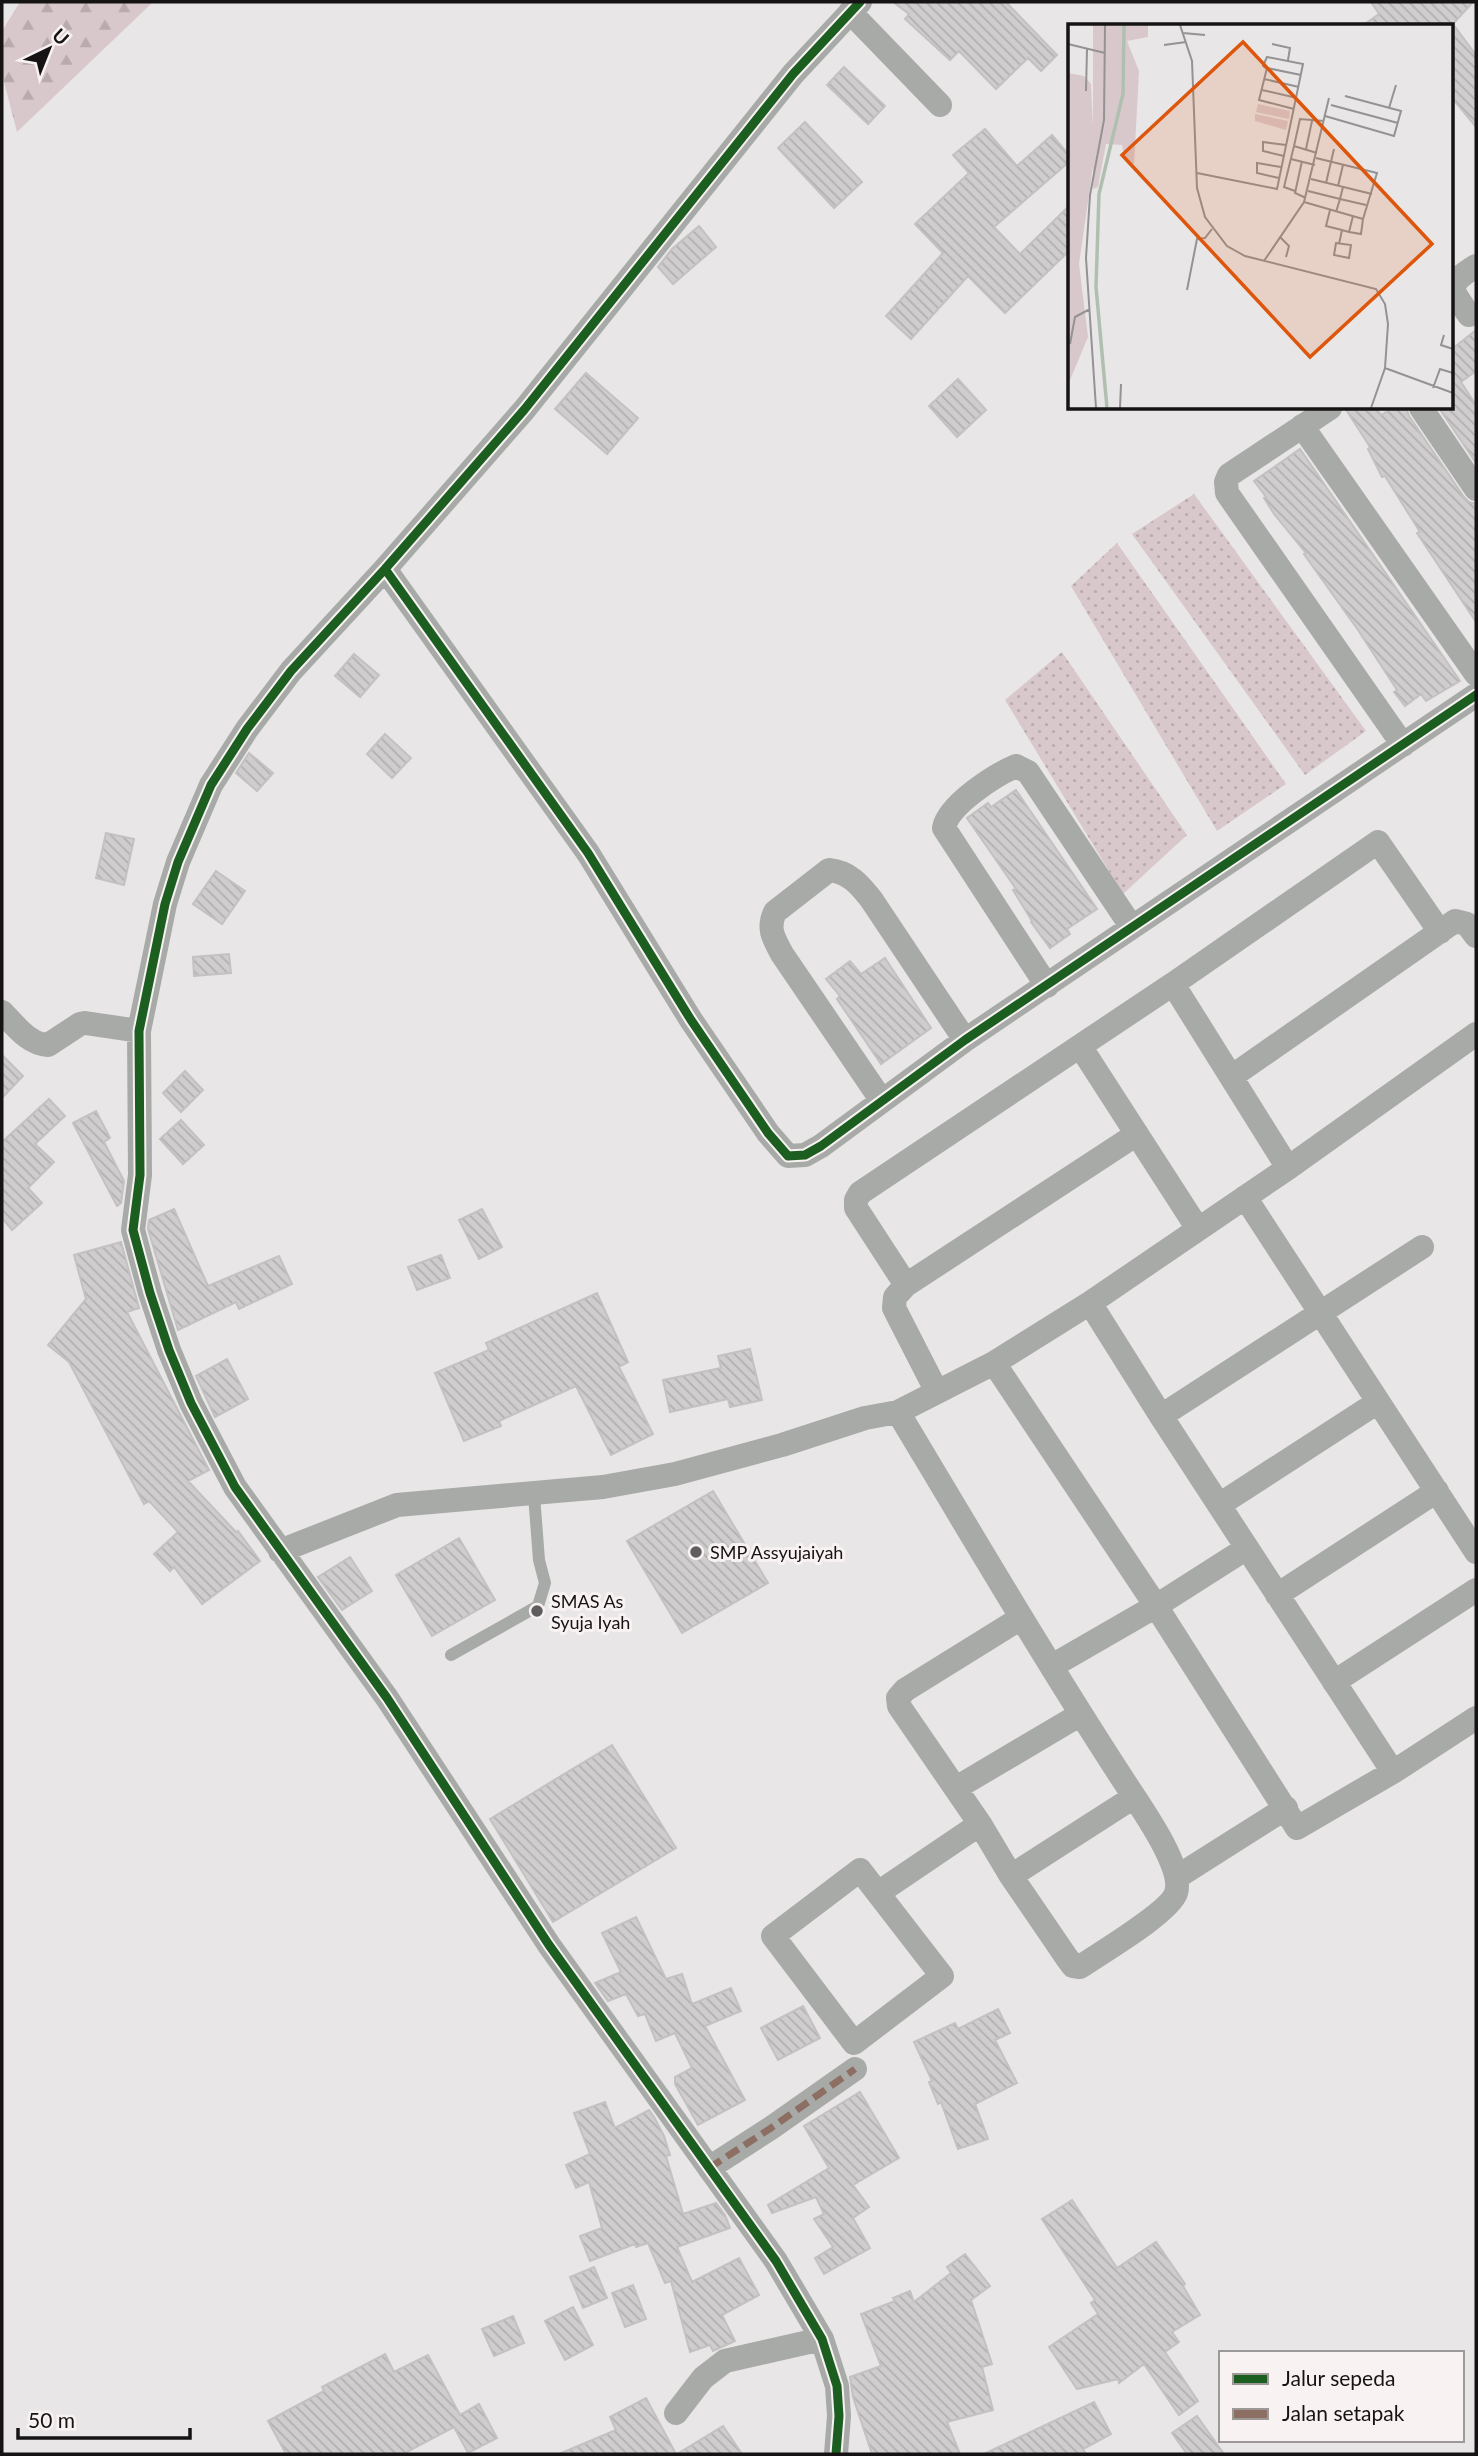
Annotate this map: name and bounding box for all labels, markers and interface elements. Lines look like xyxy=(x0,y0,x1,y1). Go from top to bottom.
north arrow xyxy=(14,14,84,84)
text: U xyxy=(48,23,74,49)
inset map xyxy=(1068,24,1454,410)
place label: SMP Assyujaiyah xyxy=(710,1541,843,1563)
marker: SMP Assyujaiyah xyxy=(688,1544,704,1560)
place label: SMAS As Syuja Iyah xyxy=(551,1590,630,1633)
marker: SMAS As Syuja Iyah xyxy=(529,1603,545,1619)
legend xyxy=(1219,2351,1464,2442)
text: Jalur sepeda xyxy=(1282,2365,1395,2390)
scale bar xyxy=(18,2396,189,2440)
text: Jalan setapak xyxy=(1282,2400,1405,2425)
text: 50 m xyxy=(28,2407,75,2432)

